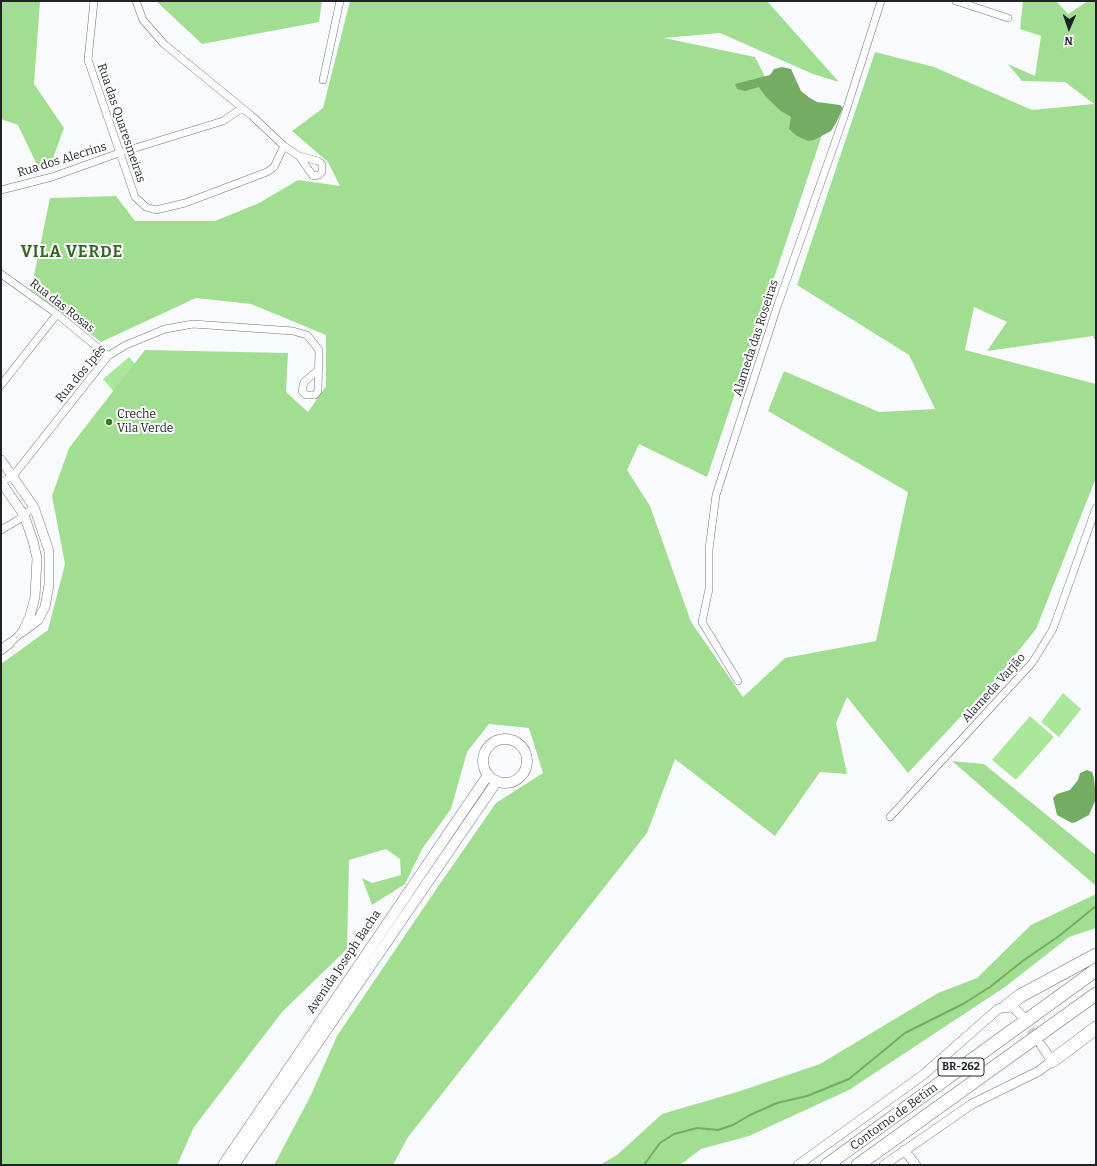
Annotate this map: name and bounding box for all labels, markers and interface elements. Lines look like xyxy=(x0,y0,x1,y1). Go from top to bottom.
north arrow xyxy=(1049,8,1089,48)
text: N xyxy=(1064,34,1073,47)
street label: Rua das Quaresmeiras xyxy=(94,62,148,184)
street label: Rua dos Alecrins xyxy=(16,140,108,180)
district label: VILA VERDE xyxy=(21,243,123,263)
street label: Rua das Rosas xyxy=(27,276,97,336)
street label: Alameda das Roseiras xyxy=(730,278,782,398)
street label: Rua dos Ipês xyxy=(53,343,109,405)
place label: Creche Vila Verde xyxy=(117,408,173,436)
marker: Creche Vila Verde xyxy=(104,417,114,427)
street label: Alameda Varjão xyxy=(959,650,1029,726)
street label: Avenida Joseph Bacha xyxy=(304,908,384,1016)
road number: BR-262 xyxy=(938,1058,984,1076)
street label: Contorno de Betim xyxy=(847,1080,941,1154)

